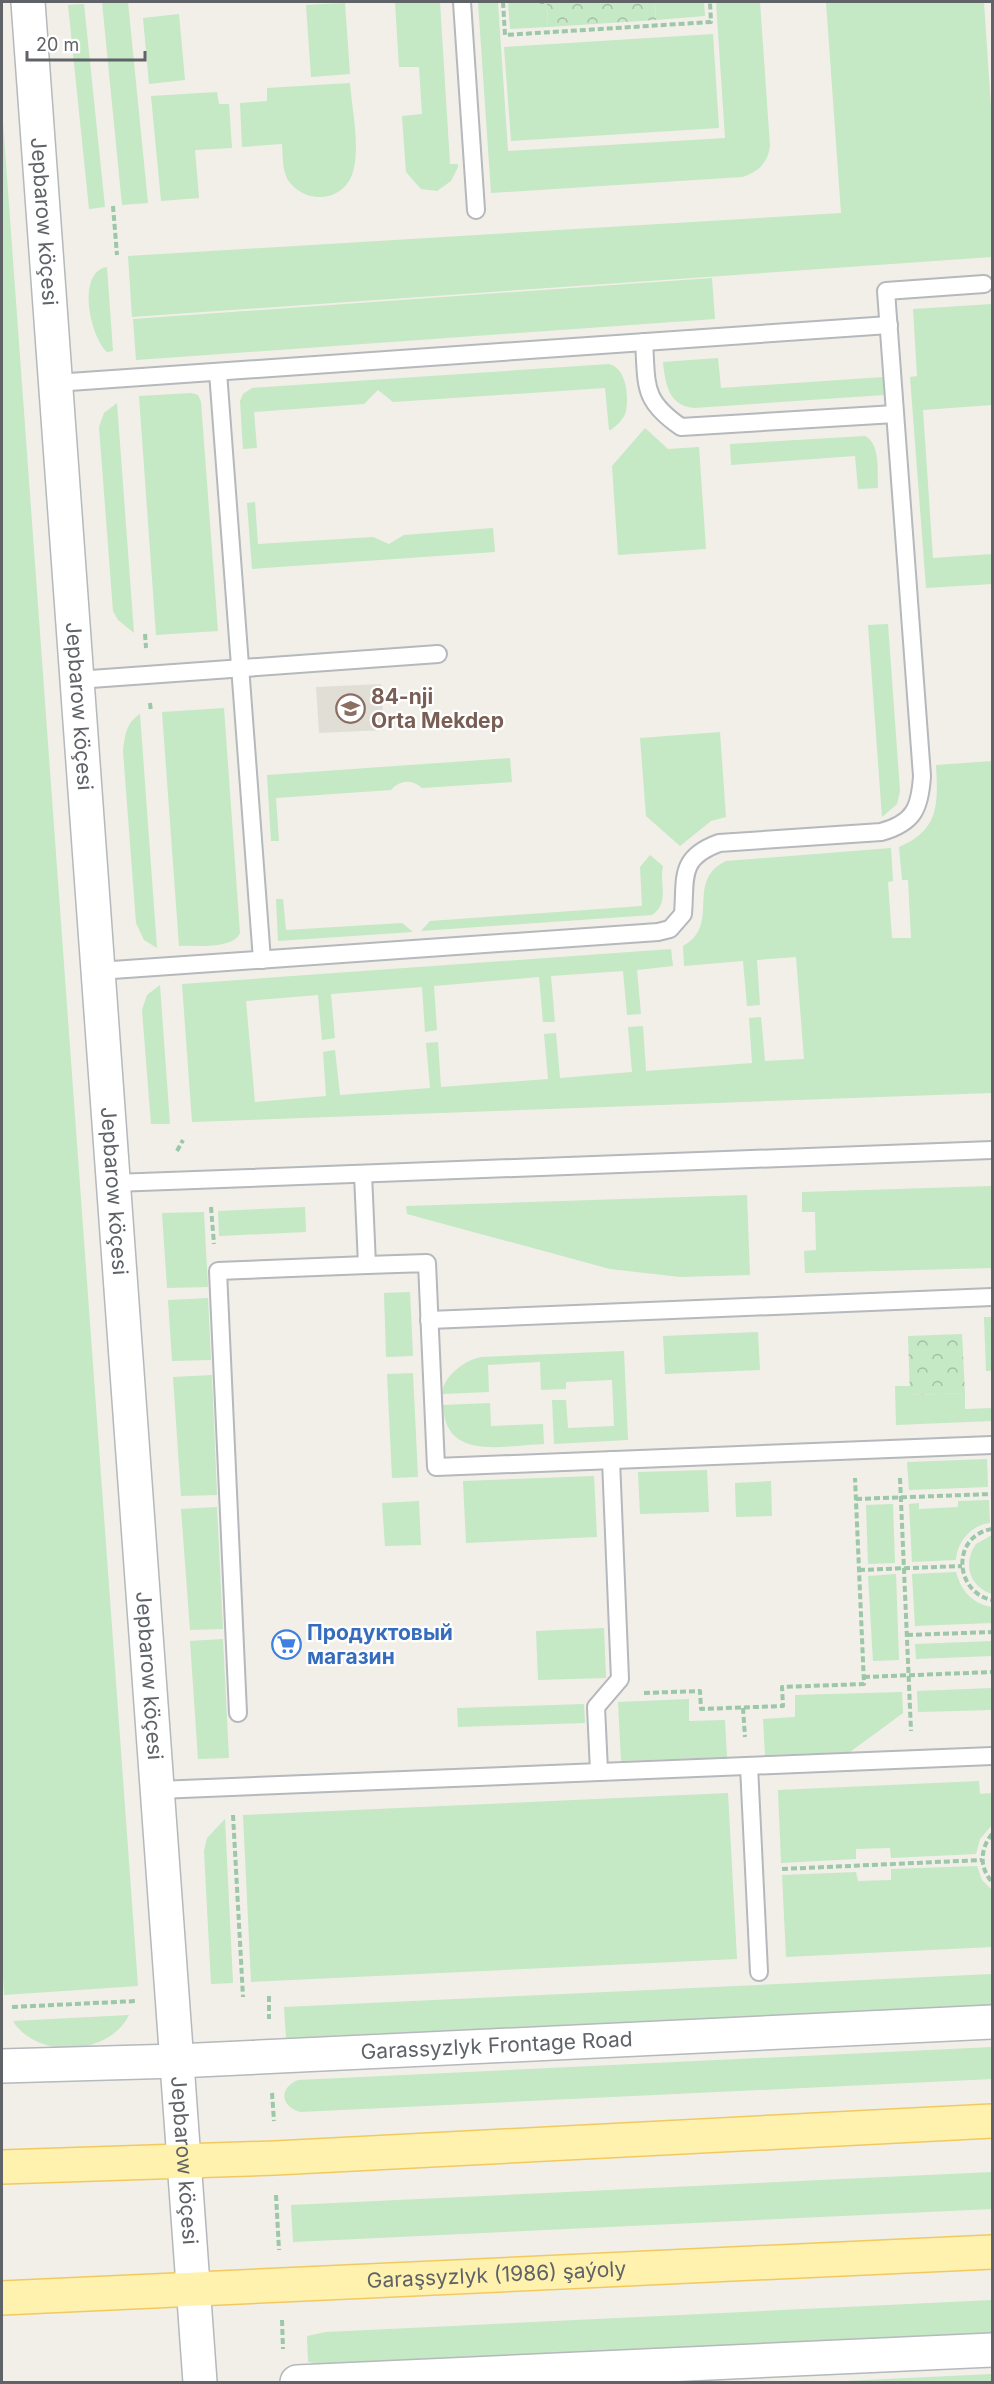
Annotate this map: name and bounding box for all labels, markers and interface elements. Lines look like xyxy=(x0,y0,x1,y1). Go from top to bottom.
scale bar xyxy=(27,24,146,62)
text: 20 m xyxy=(36,34,79,55)
street label: Jepbarow köçesi xyxy=(26,136,63,307)
street label: Jepbarow köçesi xyxy=(61,621,98,791)
place label: 84-nji Orta Mekdep xyxy=(371,684,504,733)
school or university icon: 84-nji Orta Mekdep xyxy=(334,693,366,725)
street label: Jepbarow köçesi xyxy=(96,1106,133,1276)
street label: Jepbarow köçesi xyxy=(131,1590,168,1761)
place label: Продуктовый магазин xyxy=(307,1620,453,1669)
supermarket icon: Продуктовый магазин xyxy=(270,1629,302,1661)
street label: Garassyzlyk Frontage Road xyxy=(360,2026,633,2064)
street label: Jepbarow köçesi xyxy=(166,2075,203,2245)
street label: Garaşsyzlyk (1986) şaýoly xyxy=(366,2256,627,2293)

